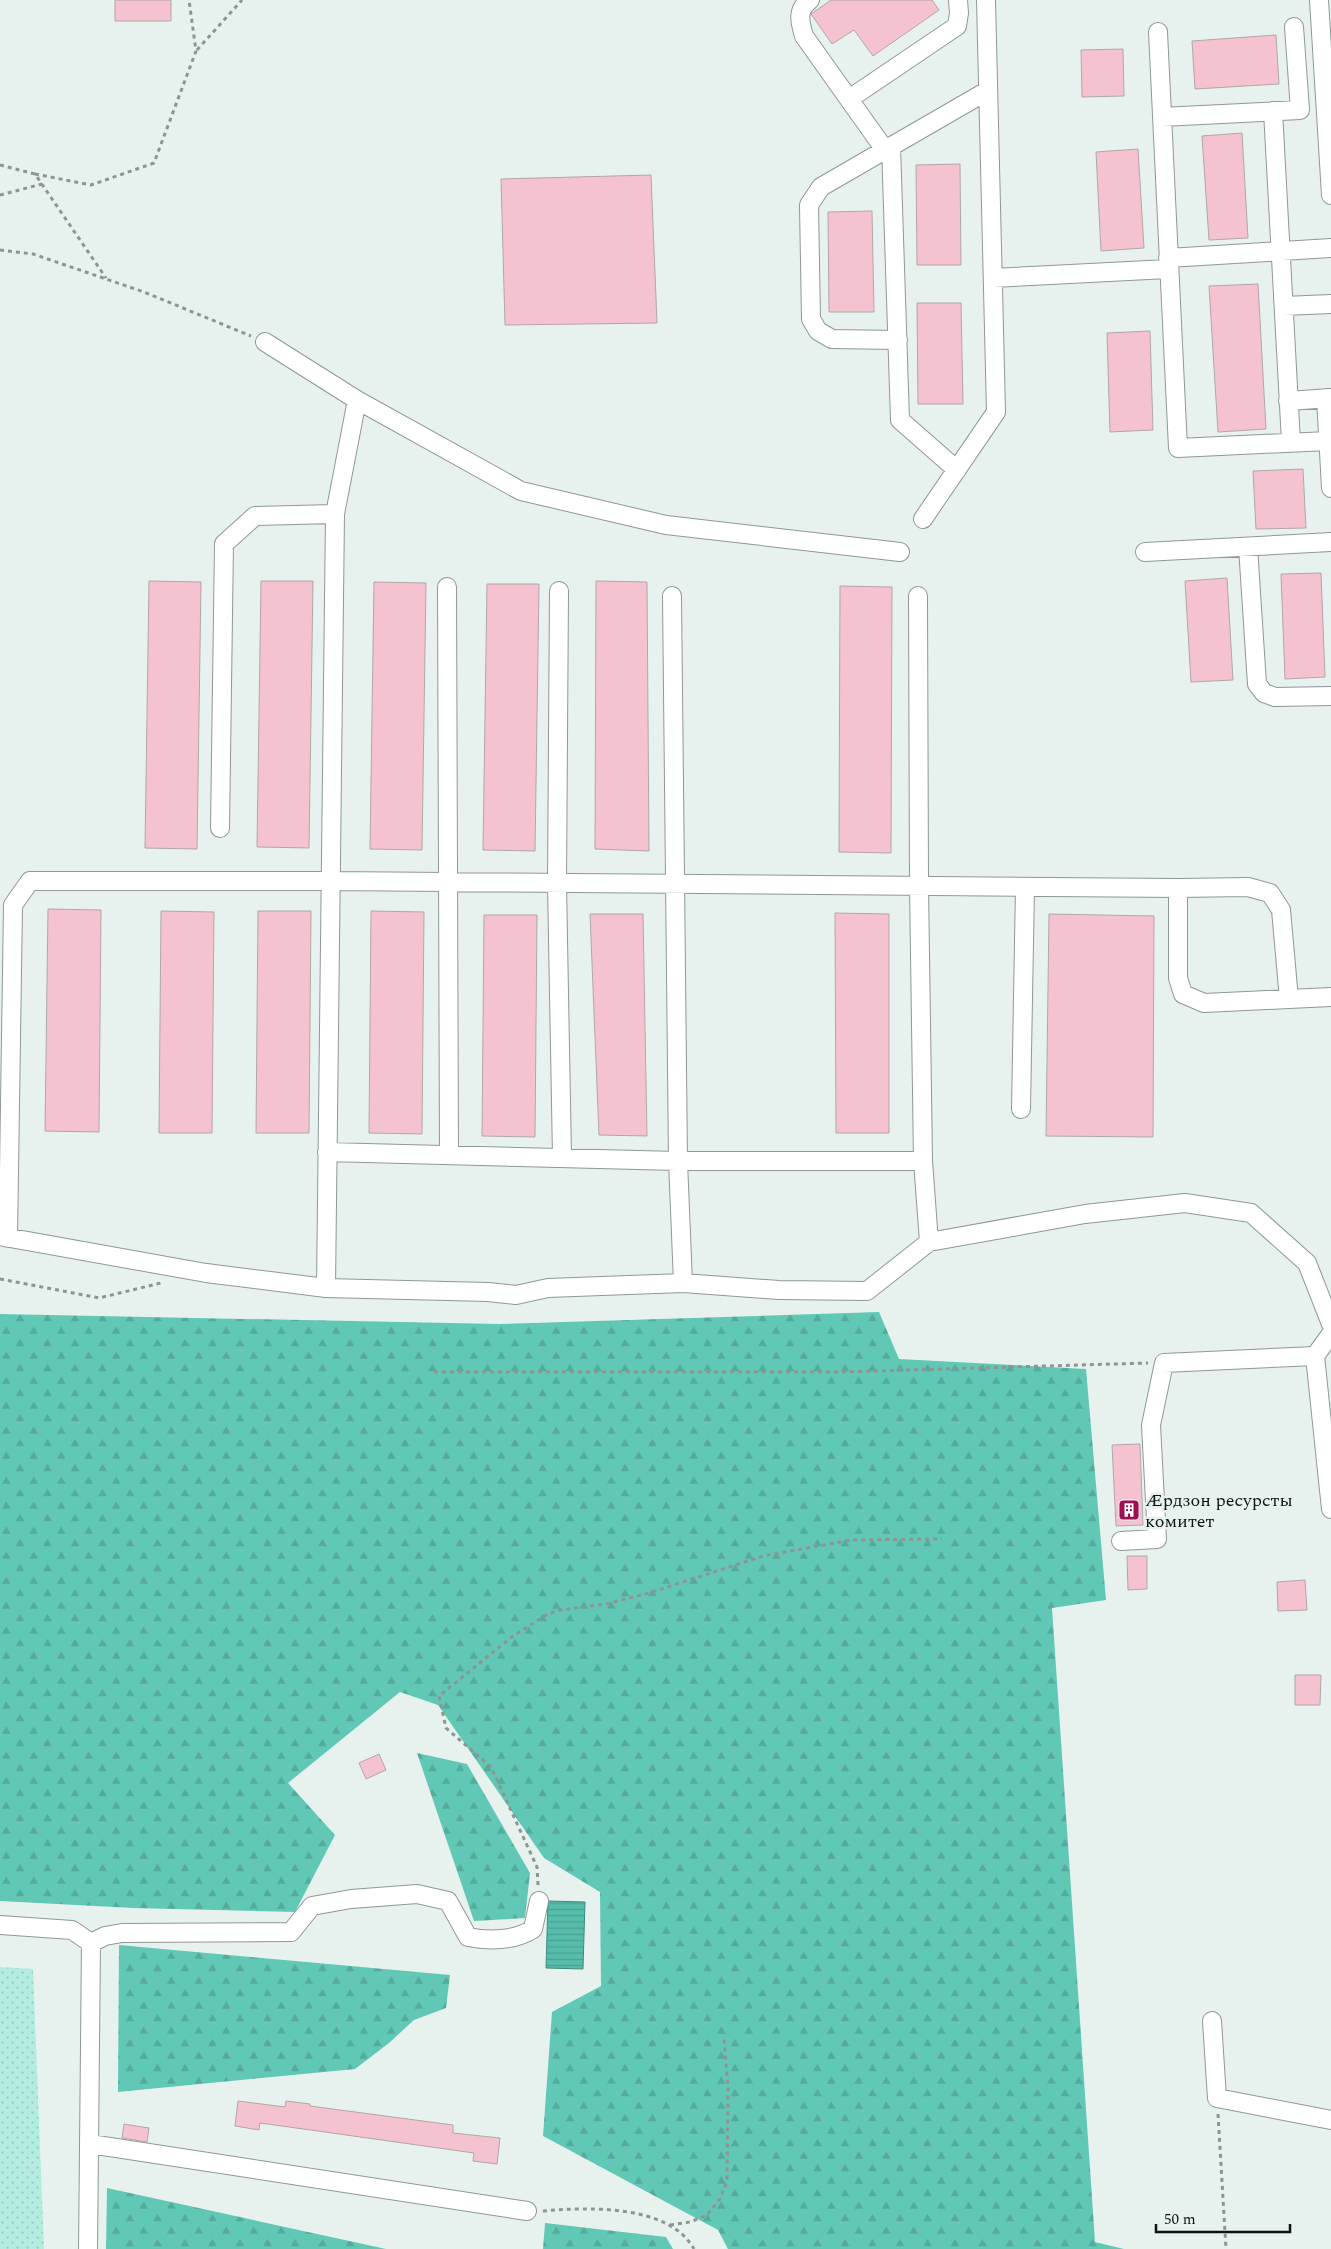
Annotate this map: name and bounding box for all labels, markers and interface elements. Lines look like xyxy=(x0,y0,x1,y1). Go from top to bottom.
place label: Æрдзон ресурсты комитет xyxy=(1145,1487,1293,1535)
building icon: Æрдзон ресурсты комитет xyxy=(1117,1498,1141,1522)
scale bar xyxy=(1156,2202,1290,2234)
text: 50 m xyxy=(1164,2208,1196,2231)

